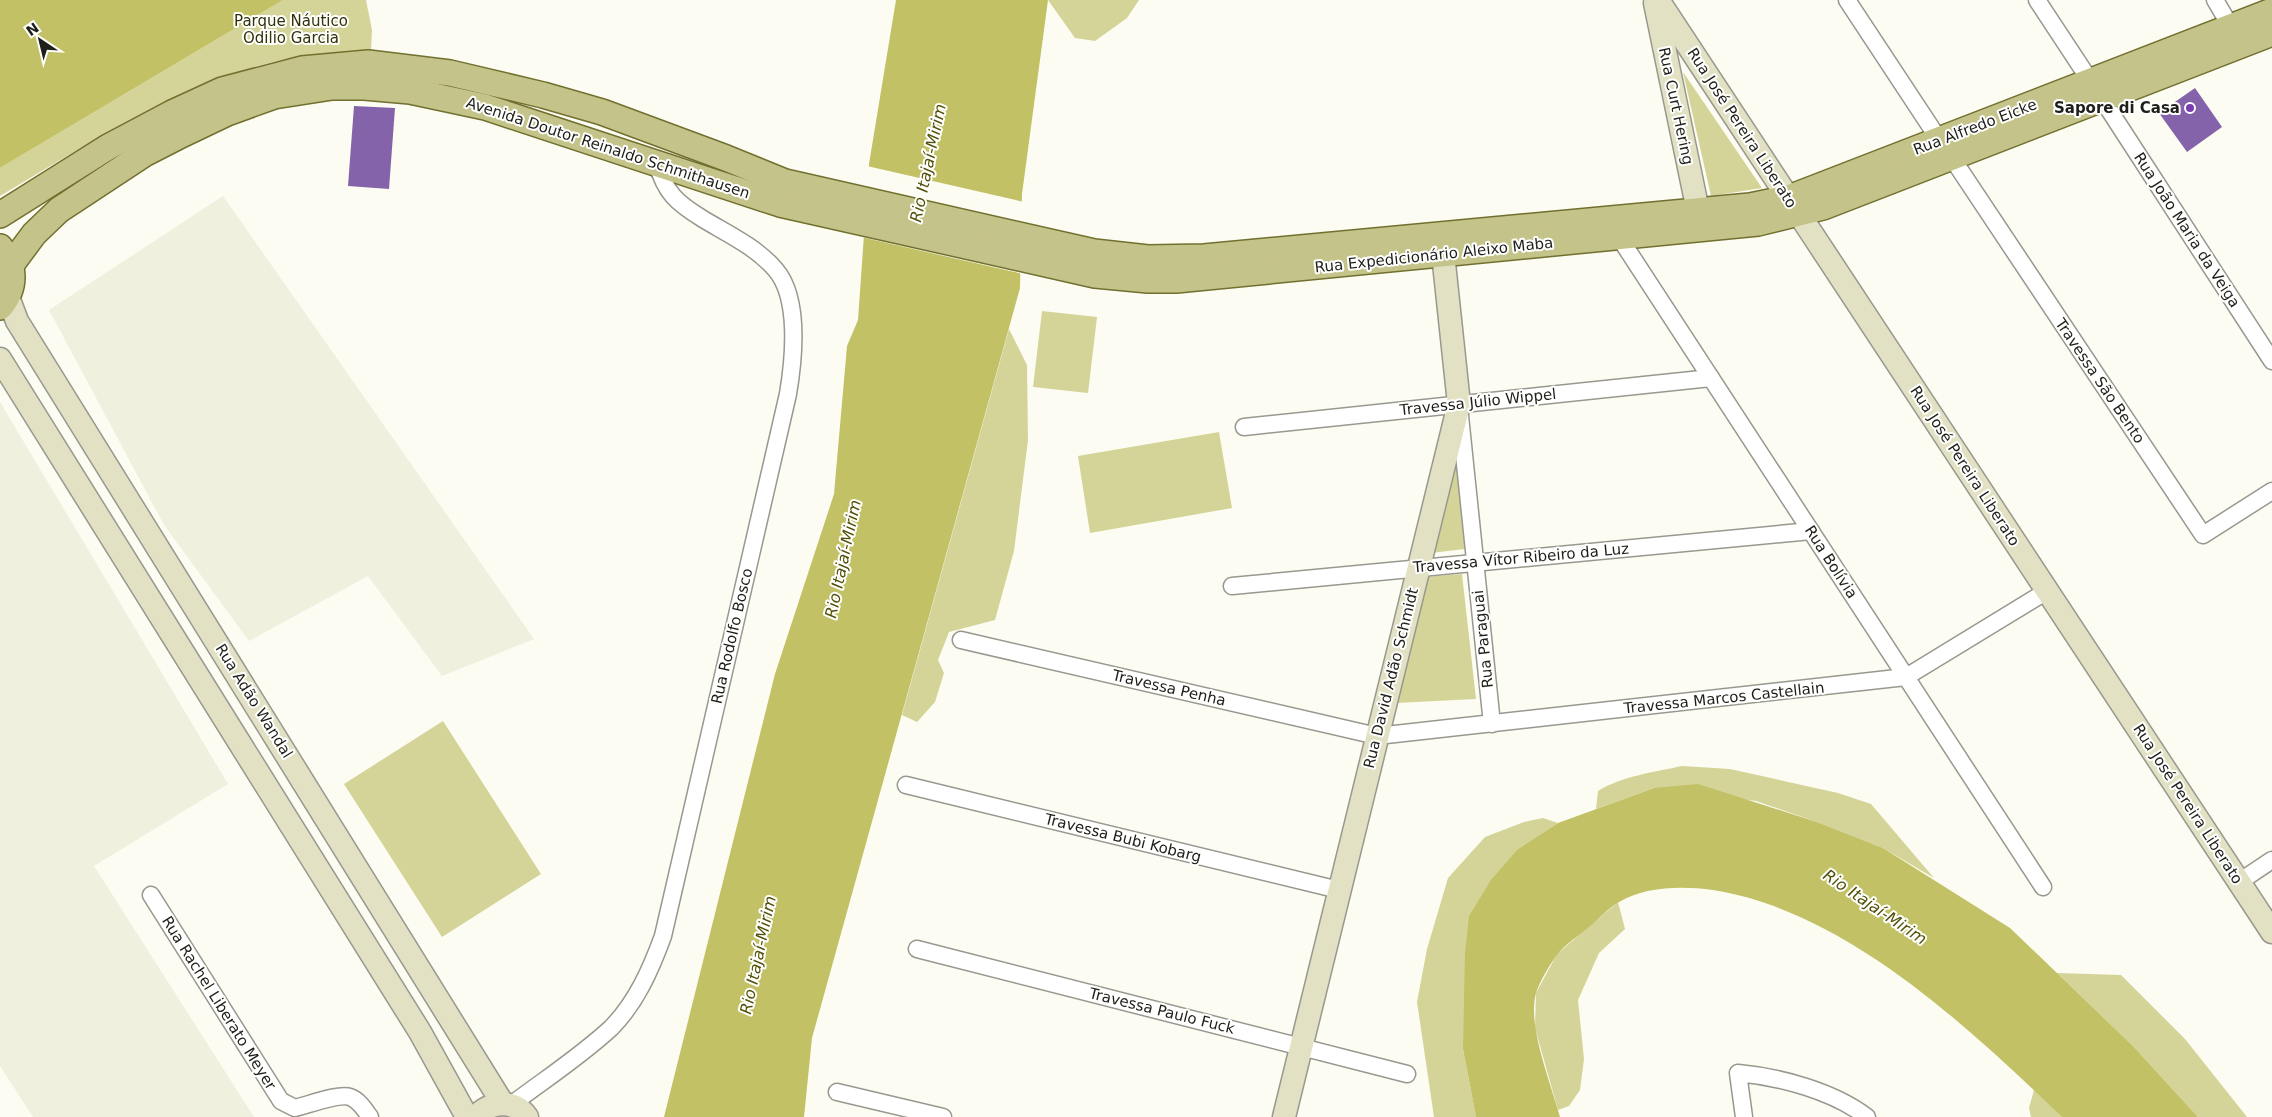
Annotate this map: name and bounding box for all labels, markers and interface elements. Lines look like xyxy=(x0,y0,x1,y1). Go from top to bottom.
park label: Parque Náutico Odilio Garcia xyxy=(234,12,348,47)
north arrow xyxy=(15,15,65,65)
text: N xyxy=(23,19,42,39)
street label: Rua Curt Hering xyxy=(1655,45,1697,167)
street label: Rua José Pereira Liberato xyxy=(1683,45,1801,211)
street label: Avenida Doutor Reinaldo Schmithausen xyxy=(464,94,752,202)
street label: Rua Alfredo Eicke xyxy=(1911,95,2039,159)
place label: Sapore di Casa xyxy=(2054,99,2180,117)
water label: Rio Itajaí-Mirim xyxy=(906,102,950,224)
marker: Sapore di Casa xyxy=(2184,102,2196,114)
street label: Rua João Maria da Veiga xyxy=(2130,149,2244,311)
street label: Rua Expedicionário Aleixo Maba xyxy=(1314,234,1554,276)
street label: Travessa São Bento xyxy=(2051,314,2148,447)
street label: Rua José Pereira Liberato xyxy=(1906,383,2024,549)
street label: Travessa Júlio Wippel xyxy=(1398,385,1557,419)
water label: Rio Itajaí-Mirim xyxy=(821,498,865,620)
street label: Rua Bolívia xyxy=(1801,522,1861,602)
street label: Travessa Vítor Ribeiro da Luz xyxy=(1411,540,1630,576)
street label: Rua Rodolfo Bosco xyxy=(708,566,756,706)
street label: Rua David Adão Schmidt xyxy=(1360,586,1422,770)
street label: Rua Paraguai xyxy=(1469,589,1497,689)
street label: Rua Adão Wandal xyxy=(212,641,296,761)
street label: Travessa Penha xyxy=(1110,666,1228,710)
street label: Travessa Marcos Castellain xyxy=(1622,679,1825,718)
street label: Rua José Pereira Liberato xyxy=(2129,721,2247,887)
street label: Travessa Bubi Kobarg xyxy=(1042,810,1203,866)
water label: Rio Itajaí-Mirim xyxy=(1820,865,1930,949)
water label: Rio Itajaí-Mirim xyxy=(736,894,780,1016)
street label: Rua Rachel Liberato Meyer xyxy=(158,913,280,1094)
street label: Travessa Paulo Fuck xyxy=(1086,984,1237,1038)

